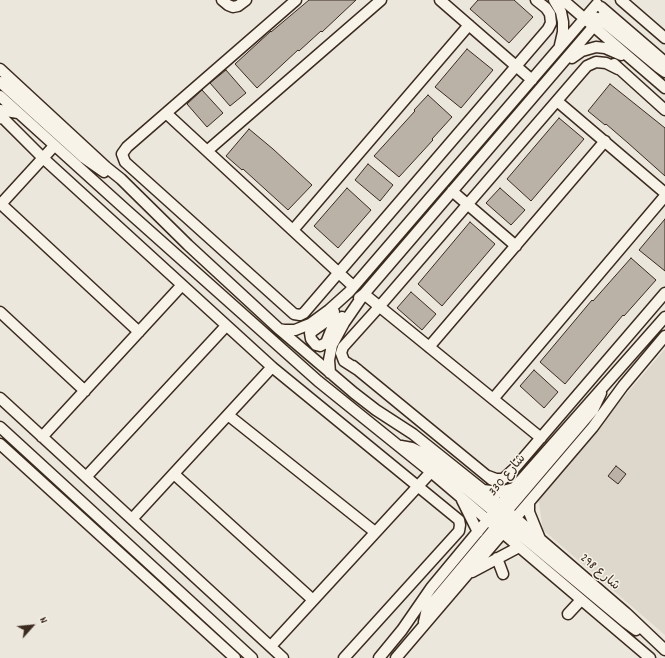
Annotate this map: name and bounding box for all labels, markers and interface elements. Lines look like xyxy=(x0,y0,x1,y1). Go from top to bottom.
street label: شارع 330 xyxy=(486,452,530,500)
street label: شارع 298 xyxy=(576,551,622,595)
north arrow xyxy=(12,606,52,646)
text: N xyxy=(34,614,51,627)

